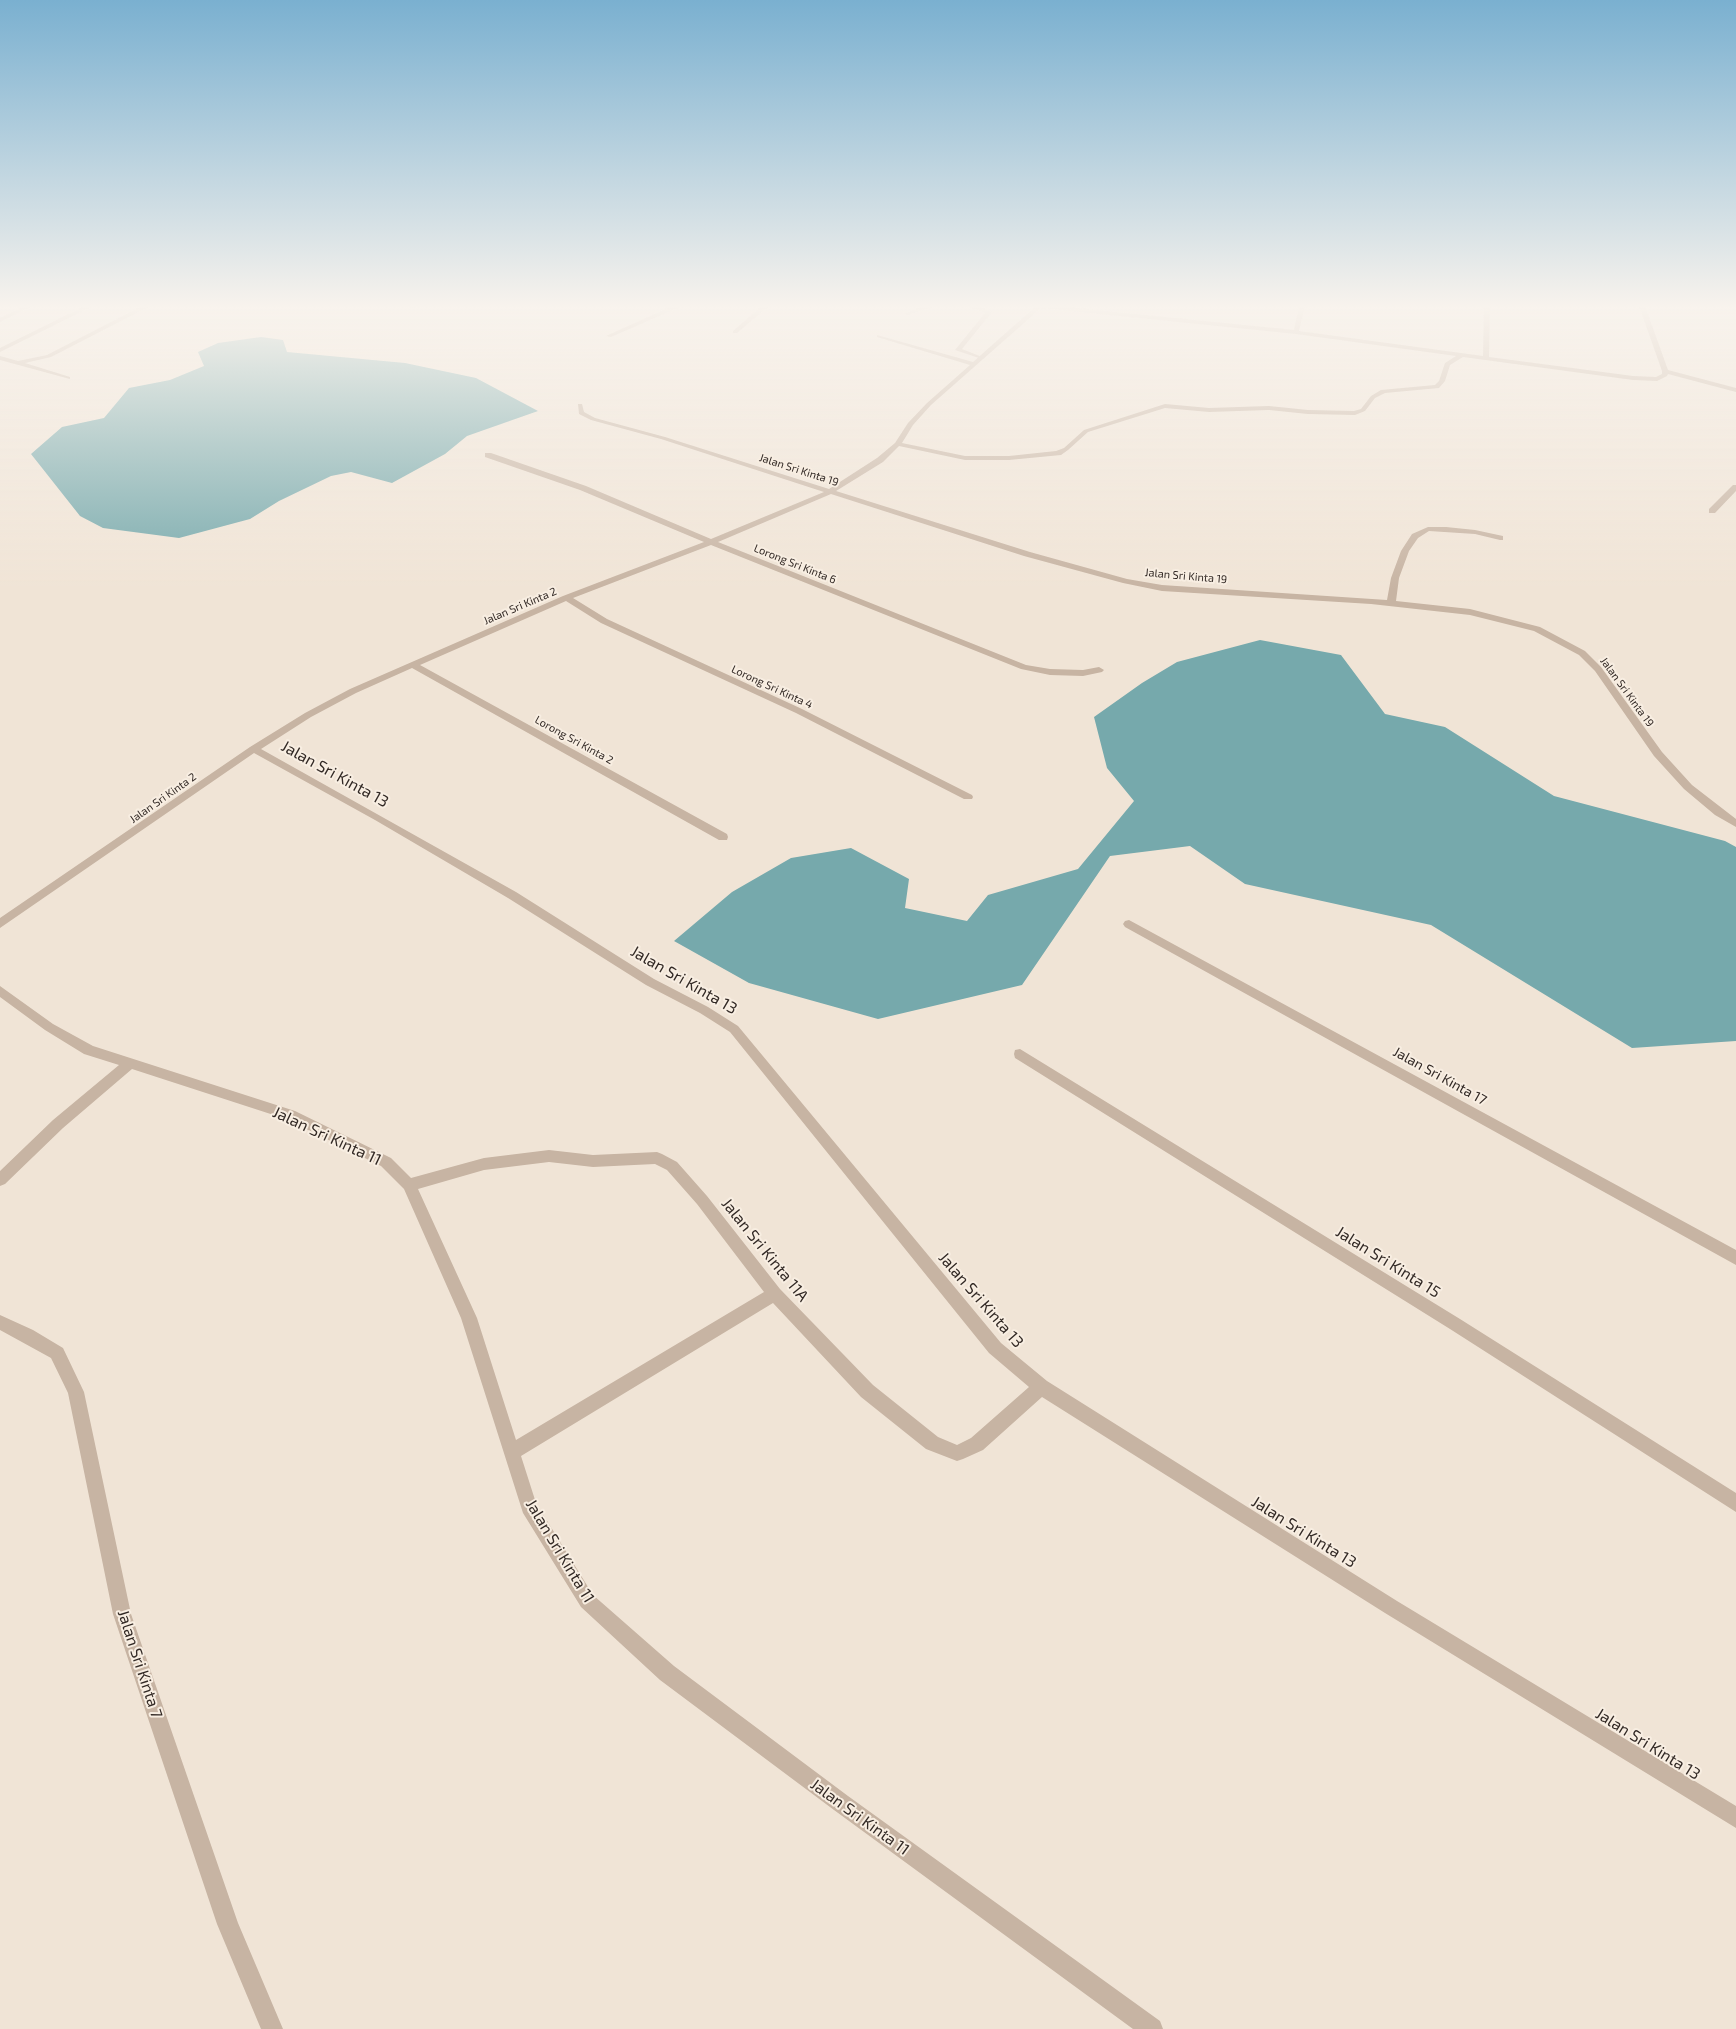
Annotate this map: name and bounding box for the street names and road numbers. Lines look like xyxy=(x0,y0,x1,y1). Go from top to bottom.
street label: Jalan Sri Kinta 19 xyxy=(758,451,840,489)
street label: Lorong Sri Kinta 6 xyxy=(752,541,838,587)
street label: Jalan Sri Kinta 19 xyxy=(1144,566,1228,586)
street label: Jalan Sri Kinta 2 xyxy=(481,585,559,627)
street label: Jalan Sri Kinta 19 xyxy=(1597,655,1657,729)
street label: Lorong Sri Kinta 4 xyxy=(729,662,815,712)
street label: Lorong Sri Kinta 2 xyxy=(532,713,616,767)
street label: Jalan Sri Kinta 13 xyxy=(278,737,392,811)
street label: Jalan Sri Kinta 2 xyxy=(127,770,199,826)
street label: Jalan Sri Kinta 13 xyxy=(627,942,741,1018)
street label: Jalan Sri Kinta 17 xyxy=(1390,1043,1490,1109)
street label: Jalan Sri Kinta 11 xyxy=(270,1102,384,1170)
street label: Jalan Sri Kinta 11A xyxy=(717,1194,813,1306)
street label: Jalan Sri Kinta 15 xyxy=(1332,1222,1444,1302)
street label: Jalan Sri Kinta 13 xyxy=(934,1248,1028,1352)
street label: Jalan Sri Kinta 13 xyxy=(1248,1492,1360,1572)
street label: Jalan Sri Kinta 11 xyxy=(522,1496,598,1606)
street label: Jalan Sri Kinta 7 xyxy=(113,1607,167,1721)
street label: Jalan Sri Kinta 13 xyxy=(1592,1704,1704,1784)
street label: Jalan Sri Kinta 11 xyxy=(807,1775,913,1859)

